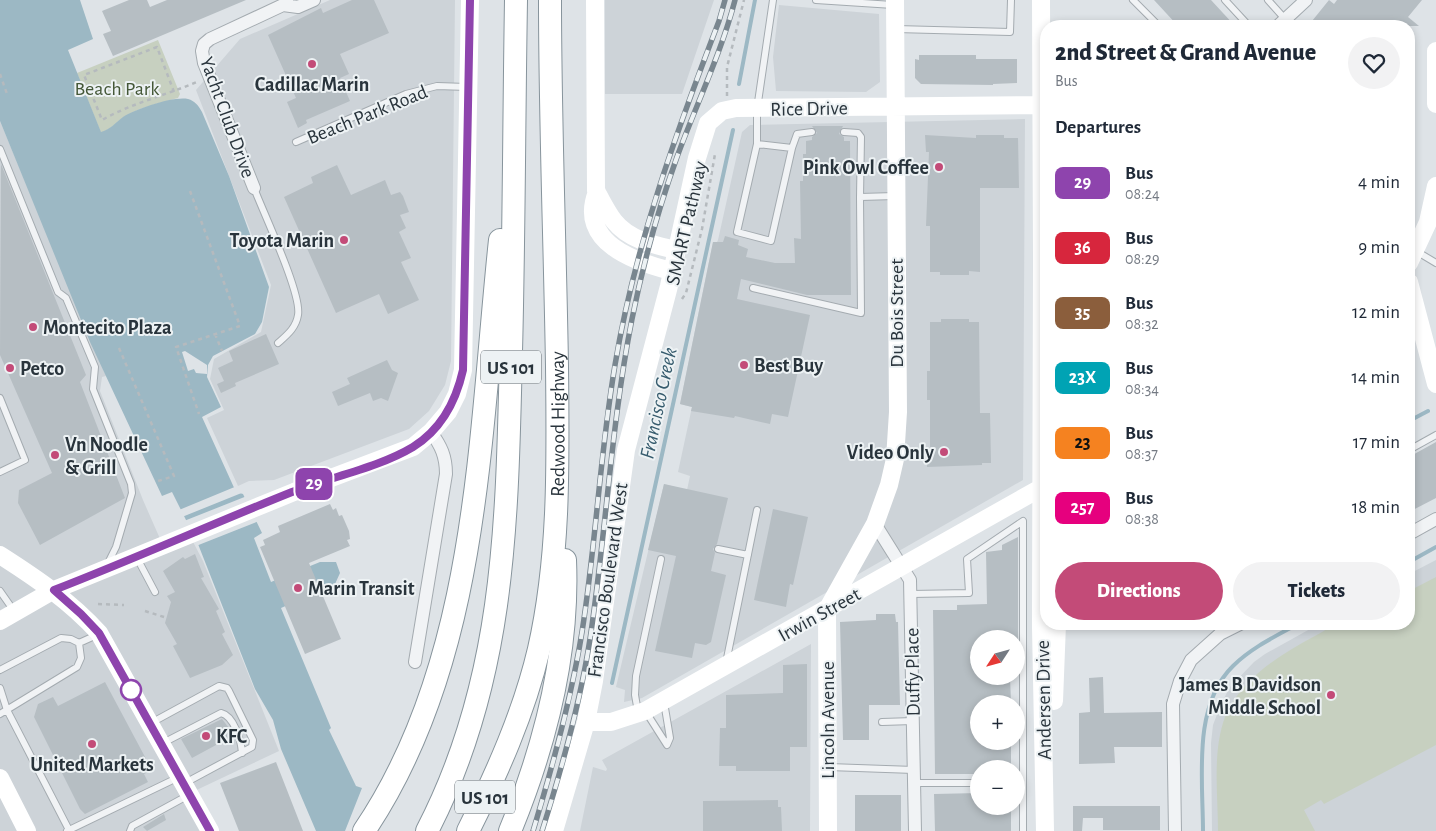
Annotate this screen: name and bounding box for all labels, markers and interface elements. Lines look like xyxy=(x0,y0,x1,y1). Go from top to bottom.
button: heart xyxy=(1348,37,1400,89)
text: 2nd Street & Grand Avenue xyxy=(1055,41,1316,65)
street label: Yacht Club Drive xyxy=(196,54,258,180)
marker: Cadillac Marin xyxy=(306,58,318,70)
text: Bus xyxy=(1055,73,1078,89)
place label: Cadillac Marin xyxy=(255,75,369,95)
park label: Beach Park xyxy=(75,79,159,99)
street label: Beach Park Road xyxy=(304,82,430,148)
street label: Rice Drive xyxy=(770,98,848,120)
text: Departures xyxy=(1055,118,1141,137)
place label: Pink Owl Coffee xyxy=(803,158,929,178)
street label: SMART Pathway xyxy=(663,159,711,287)
marker: Pink Owl Coffee xyxy=(933,161,945,173)
text: Bus xyxy=(1125,164,1153,183)
text: 4 min xyxy=(1358,173,1400,192)
text: 29 xyxy=(1074,174,1091,192)
text: 08:24 xyxy=(1125,186,1160,202)
text: Bus xyxy=(1125,229,1153,248)
place label: Toyota Marin xyxy=(230,231,334,251)
marker: Toyota Marin xyxy=(338,234,350,246)
text: 9 min xyxy=(1358,238,1400,257)
text: 36 xyxy=(1074,239,1091,257)
text: 08:29 xyxy=(1125,251,1160,267)
street label: Du Bois Street xyxy=(887,258,907,368)
text: Bus xyxy=(1125,294,1153,313)
text: 12 min xyxy=(1352,303,1400,322)
text: 35 xyxy=(1075,304,1090,322)
text: 08:32 xyxy=(1125,316,1159,332)
place label: Montecito Plaza xyxy=(43,318,172,338)
marker: Montecito Plaza xyxy=(27,321,39,333)
water label: Francisco Creek xyxy=(636,345,681,461)
road number: US 101 xyxy=(481,351,541,384)
street label: Redwood Highway xyxy=(548,351,569,497)
place label: Best Buy xyxy=(754,356,823,376)
place label: Petco xyxy=(20,359,64,379)
marker: Best Buy xyxy=(738,359,750,371)
text: Bus xyxy=(1125,359,1153,378)
marker: Petco xyxy=(4,362,16,374)
text: 14 min xyxy=(1352,368,1400,387)
text: 23X xyxy=(1069,369,1096,387)
text: 08:34 xyxy=(1125,381,1159,397)
text: Bus xyxy=(1125,424,1153,443)
text: 17 min xyxy=(1353,433,1400,452)
text: 23 xyxy=(1074,434,1091,452)
place label: Vn Noodle & Grill xyxy=(65,435,148,478)
place label: Video Only xyxy=(847,443,934,463)
marker: Video Only xyxy=(938,446,950,458)
text: 08:37 xyxy=(1125,446,1158,462)
marker: Vn Noodle & Grill xyxy=(49,449,61,461)
line badge: 29 xyxy=(292,468,336,500)
text: 29 xyxy=(305,475,323,493)
street label: Francisco Boulevard West xyxy=(584,481,632,679)
text: Bus xyxy=(1125,489,1153,508)
text: 18 min xyxy=(1352,498,1400,517)
text: 257 xyxy=(1070,499,1095,517)
text: 08:38 xyxy=(1125,511,1159,527)
button: Directions xyxy=(1055,562,1223,620)
button: Tickets xyxy=(1233,562,1400,620)
place label: Marin Transit xyxy=(308,579,415,599)
marker: Marin Transit xyxy=(292,582,304,594)
street label: Irwin Street xyxy=(775,584,865,646)
street label: Duffy Place xyxy=(902,627,924,716)
north arrow xyxy=(970,630,1025,685)
map controls xyxy=(970,630,1025,815)
street label: Andersen Drive xyxy=(1033,640,1055,760)
street label: Lincoln Avenue xyxy=(818,661,838,779)
place label: James B Davidson Middle School xyxy=(1179,675,1321,718)
unlabelled marker xyxy=(120,679,142,701)
marker: James B Davidson Middle School xyxy=(1325,689,1337,701)
button: + xyxy=(970,695,1025,750)
place label: KFC xyxy=(216,727,248,747)
marker: KFC xyxy=(200,730,212,742)
marker: United Markets xyxy=(86,738,98,750)
place label: United Markets xyxy=(30,755,154,775)
button: − xyxy=(970,760,1025,815)
road number: US 101 xyxy=(455,780,515,814)

